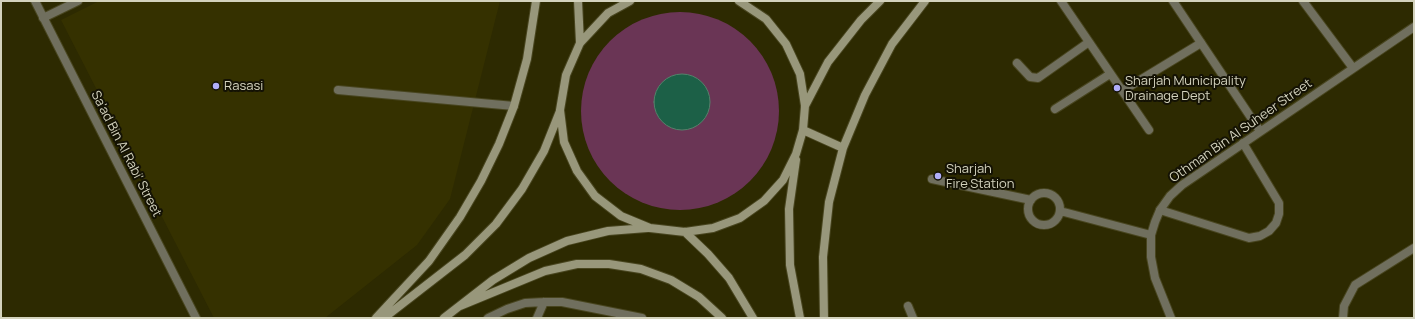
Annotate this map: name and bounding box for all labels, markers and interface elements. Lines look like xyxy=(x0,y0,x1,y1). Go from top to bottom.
place label: Sharjah Municipality Drainage Dept xyxy=(1125,73,1246,104)
street label: Othman Bin Al Suheer Street xyxy=(1167,76,1315,186)
place label: Rasasi xyxy=(224,78,263,94)
marker: Rasasi xyxy=(211,81,221,91)
marker: Sharjah Municipality Drainage Dept xyxy=(1112,83,1122,93)
street label: Sa'ad Bin Al Rabi' Street xyxy=(87,88,165,220)
place label: Sharjah Fire Station xyxy=(946,161,1014,192)
marker: Sharjah Fire Station xyxy=(933,171,943,181)

